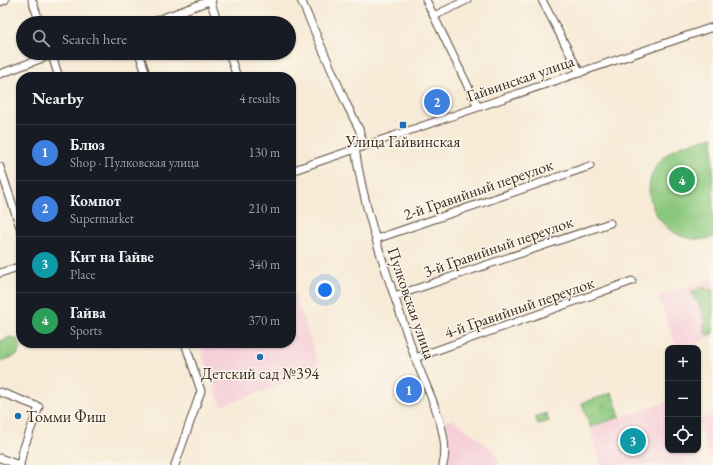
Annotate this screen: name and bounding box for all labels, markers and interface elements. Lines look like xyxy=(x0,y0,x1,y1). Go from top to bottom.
search box xyxy=(16,16,296,60)
icon: search xyxy=(30,27,52,49)
text: Search here xyxy=(62,29,127,48)
street label: Гайвинская улица xyxy=(463,50,577,107)
text: Nearby xyxy=(32,87,84,109)
pin: 2 xyxy=(424,87,450,117)
text: 4 results xyxy=(239,90,280,107)
marker: Улица Гайвинская xyxy=(398,120,408,130)
place label: Улица Гайвинская xyxy=(345,131,460,152)
text: Блюз xyxy=(70,135,105,154)
text: 1 xyxy=(42,144,48,161)
text: 130 m xyxy=(249,144,280,161)
text: Shop · Пулковская улица xyxy=(70,154,199,171)
street label: 2-й Гравийный переулок xyxy=(401,154,556,225)
pin: 4 xyxy=(669,165,695,195)
text: Компот xyxy=(70,191,121,210)
text: 2 xyxy=(42,200,48,217)
text: 210 m xyxy=(249,200,280,217)
text: Supermarket xyxy=(70,210,134,227)
street label: 3-й Гравийный переулок xyxy=(421,211,576,282)
street label: Пулковская улица xyxy=(382,244,441,363)
text: Кит на Гайве xyxy=(70,247,154,266)
text: 3 xyxy=(42,256,48,273)
text: 340 m xyxy=(249,256,280,273)
text: Place xyxy=(70,266,96,283)
street label: 4-й Гравийный переулок xyxy=(442,272,597,343)
your location xyxy=(315,280,335,300)
text: Гайва xyxy=(70,303,106,322)
text: 4 xyxy=(42,312,48,329)
text: 370 m xyxy=(249,312,280,329)
text: Sports xyxy=(70,322,102,339)
map controls xyxy=(665,345,701,453)
button: + xyxy=(665,345,701,381)
marker: Детский сад №394 xyxy=(255,352,265,362)
place label: Детский сад №394 xyxy=(201,363,319,384)
pin: 1 xyxy=(396,375,422,405)
button: − xyxy=(665,381,701,417)
place label: Томми Фиш xyxy=(26,406,106,427)
marker: Томми Фиш xyxy=(13,411,23,421)
button: locate xyxy=(665,417,701,453)
pin: 3 xyxy=(620,426,646,456)

